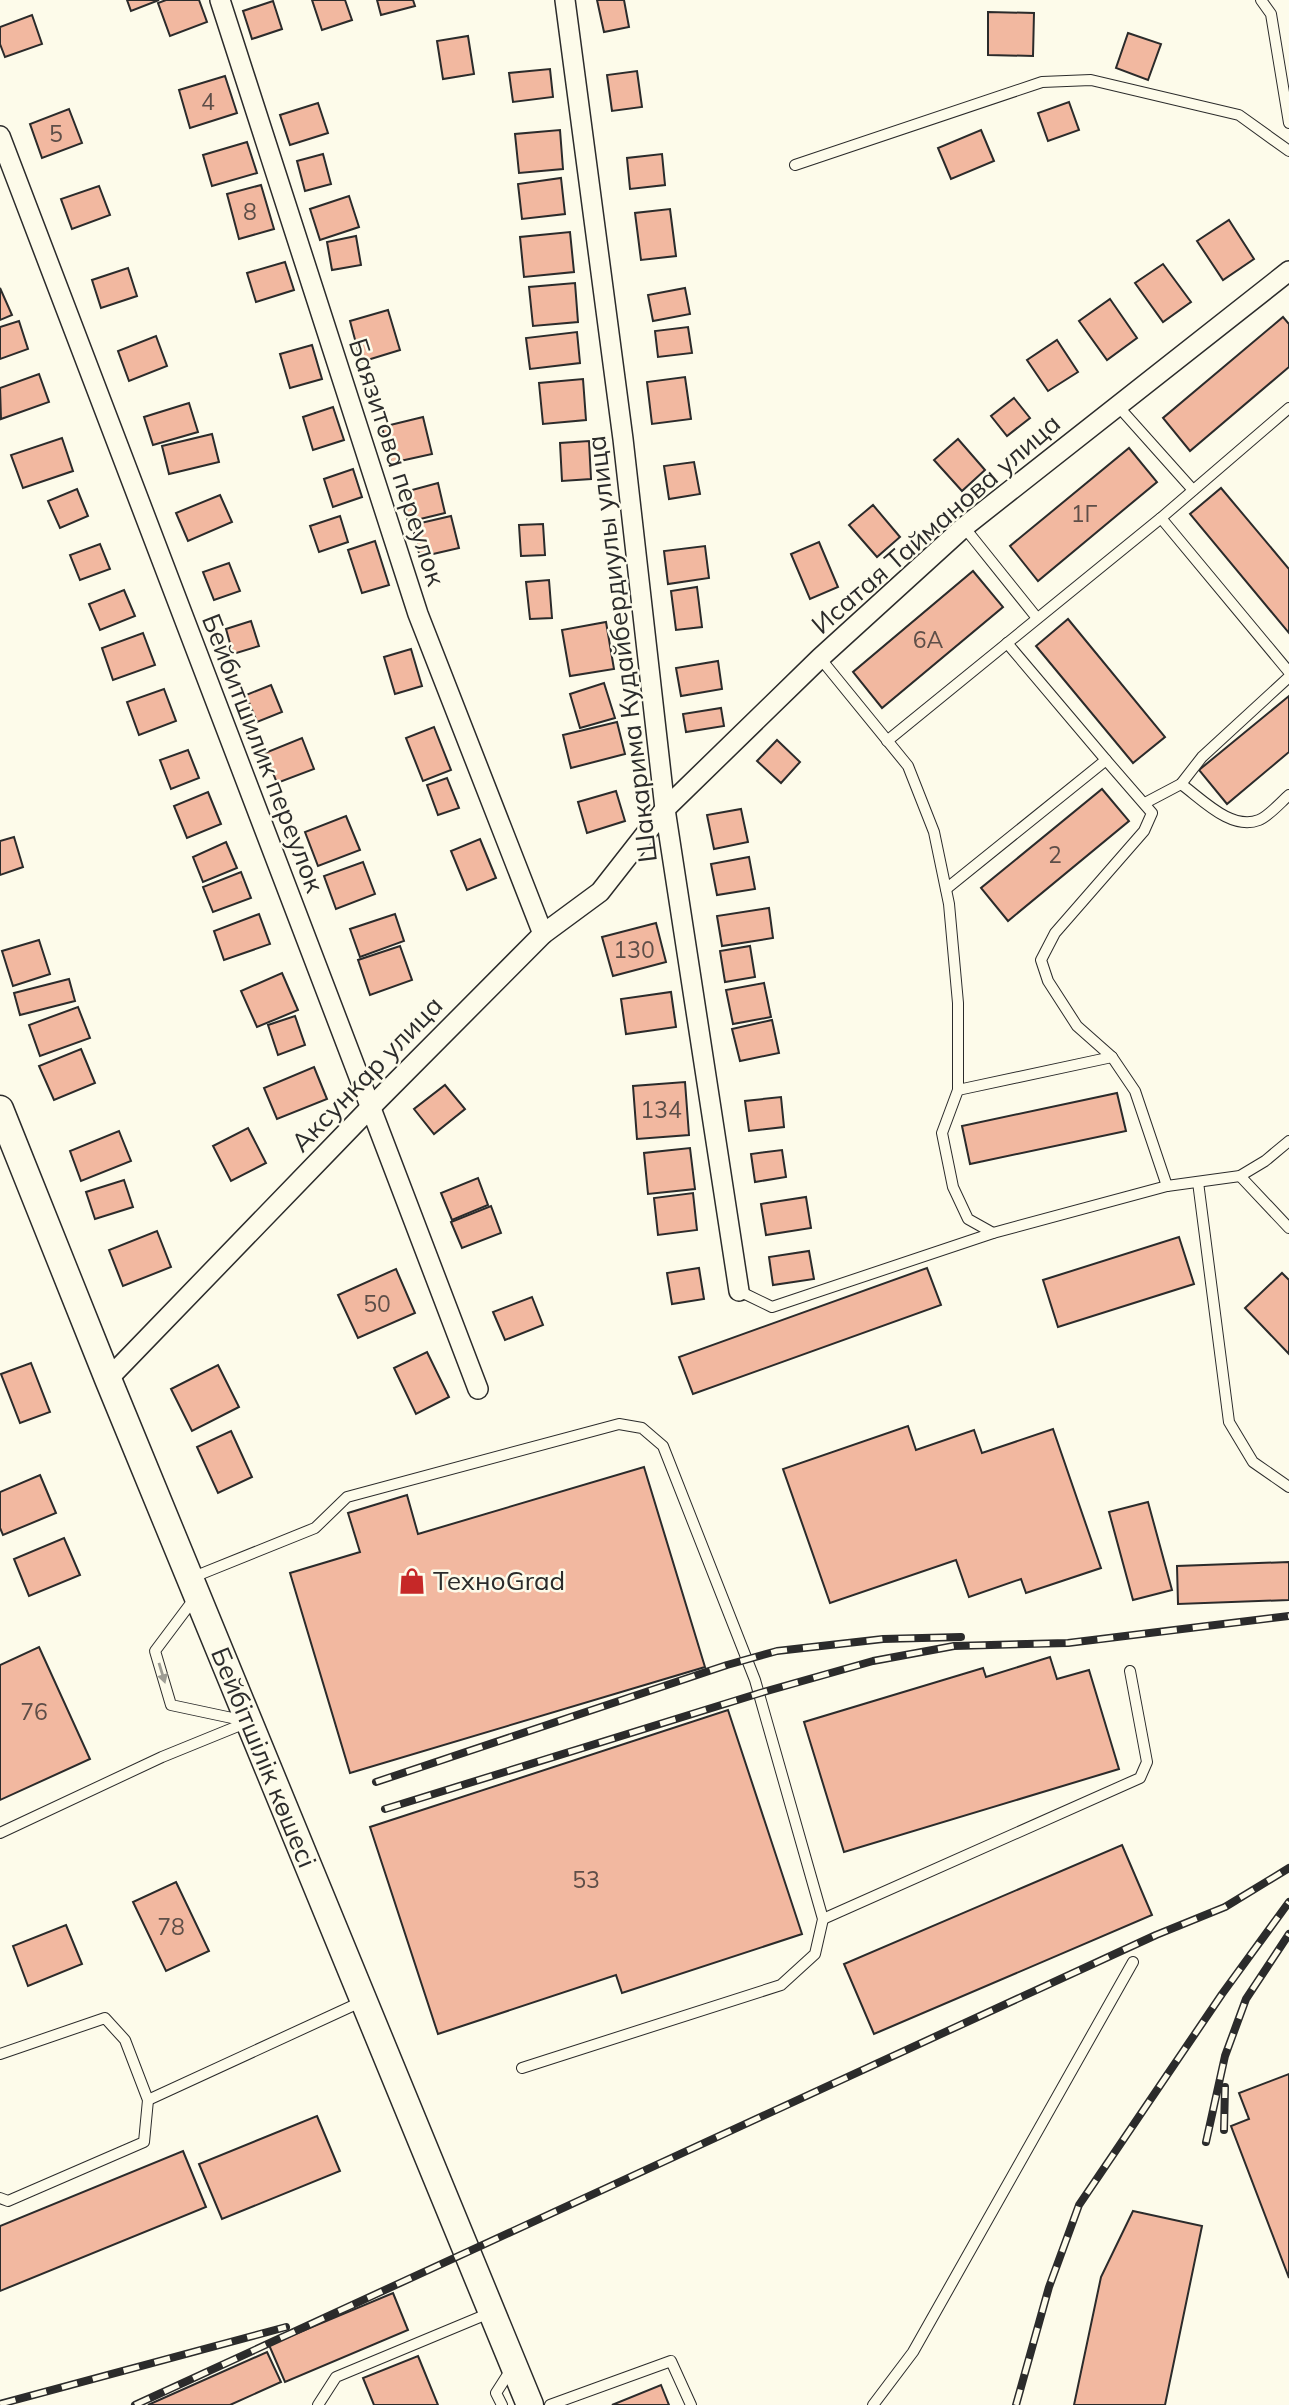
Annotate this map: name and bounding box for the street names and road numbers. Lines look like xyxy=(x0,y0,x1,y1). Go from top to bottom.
street label: Баязитова переулок xyxy=(342,334,453,590)
street label: Исатая Тайманова улица xyxy=(804,406,1067,641)
street label: Шакарима Кудайбердиулы улица xyxy=(579,434,664,864)
street label: Бейбитшилик переулок xyxy=(195,609,332,897)
street label: Аксункар улица xyxy=(284,989,449,1159)
street label: Бейбітшілік көшесі xyxy=(204,1642,324,1872)

